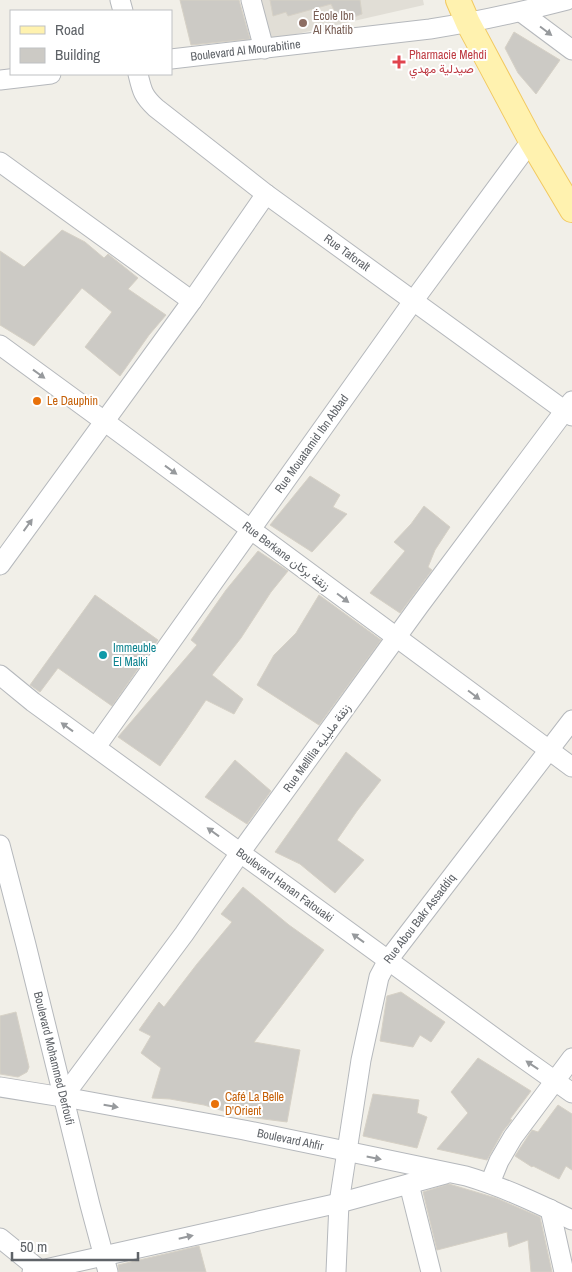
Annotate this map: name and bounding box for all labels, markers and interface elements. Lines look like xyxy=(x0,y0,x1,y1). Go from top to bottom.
place label: École Ibn Al Khatib xyxy=(312,8,354,38)
legend xyxy=(10,10,172,75)
marker: École Ibn Al Khatib xyxy=(297,17,309,29)
text: Road xyxy=(55,19,84,40)
one-way arrow xyxy=(539,26,553,36)
street label: Boulevard Al Mourabitine xyxy=(190,36,301,65)
text: Building xyxy=(55,44,100,65)
place label: Pharmacie Mehdi صيدلية مهدي xyxy=(409,47,487,79)
marker: Pharmacie Mehdi صيدلية مهدي xyxy=(393,56,405,68)
street label: Rue Taforalt xyxy=(321,231,373,275)
one-way arrow xyxy=(33,369,46,379)
street label: Rue Mouatamid Ibn Abbad xyxy=(271,391,352,496)
place label: Le Dauphin xyxy=(47,393,98,409)
marker: Le Dauphin xyxy=(31,395,43,407)
one-way arrow xyxy=(164,465,177,475)
street label: Rue Berkane زنقة بركان xyxy=(239,518,333,594)
one-way arrow xyxy=(23,519,34,532)
one-way arrow xyxy=(336,593,350,603)
place label: Immeuble El Malki xyxy=(113,640,156,670)
marker: Immeuble El Malki xyxy=(97,649,109,661)
one-way arrow xyxy=(467,690,481,700)
street label: Rue Mellilia زنقة مليلية xyxy=(280,701,354,795)
one-way arrow xyxy=(61,721,74,732)
one-way arrow xyxy=(207,827,220,838)
street label: Boulevard Hanan Fatouaki xyxy=(233,844,337,926)
street label: Rue Abou Bakr Assaddiq xyxy=(380,870,459,967)
one-way arrow xyxy=(352,933,365,944)
street label: Boulevard Mohammed Derfoufi xyxy=(30,990,78,1127)
one-way arrow xyxy=(525,1060,539,1070)
place label: Café La Belle D'Orient xyxy=(225,1089,284,1119)
marker: Café La Belle D'Orient xyxy=(209,1098,221,1110)
one-way arrow xyxy=(104,1102,120,1110)
street label: Boulevard Ahfir xyxy=(256,1125,326,1154)
one-way arrow xyxy=(366,1154,382,1162)
scale bar xyxy=(12,1230,139,1262)
one-way arrow xyxy=(179,1233,194,1241)
text: 50 m xyxy=(20,1236,47,1257)

